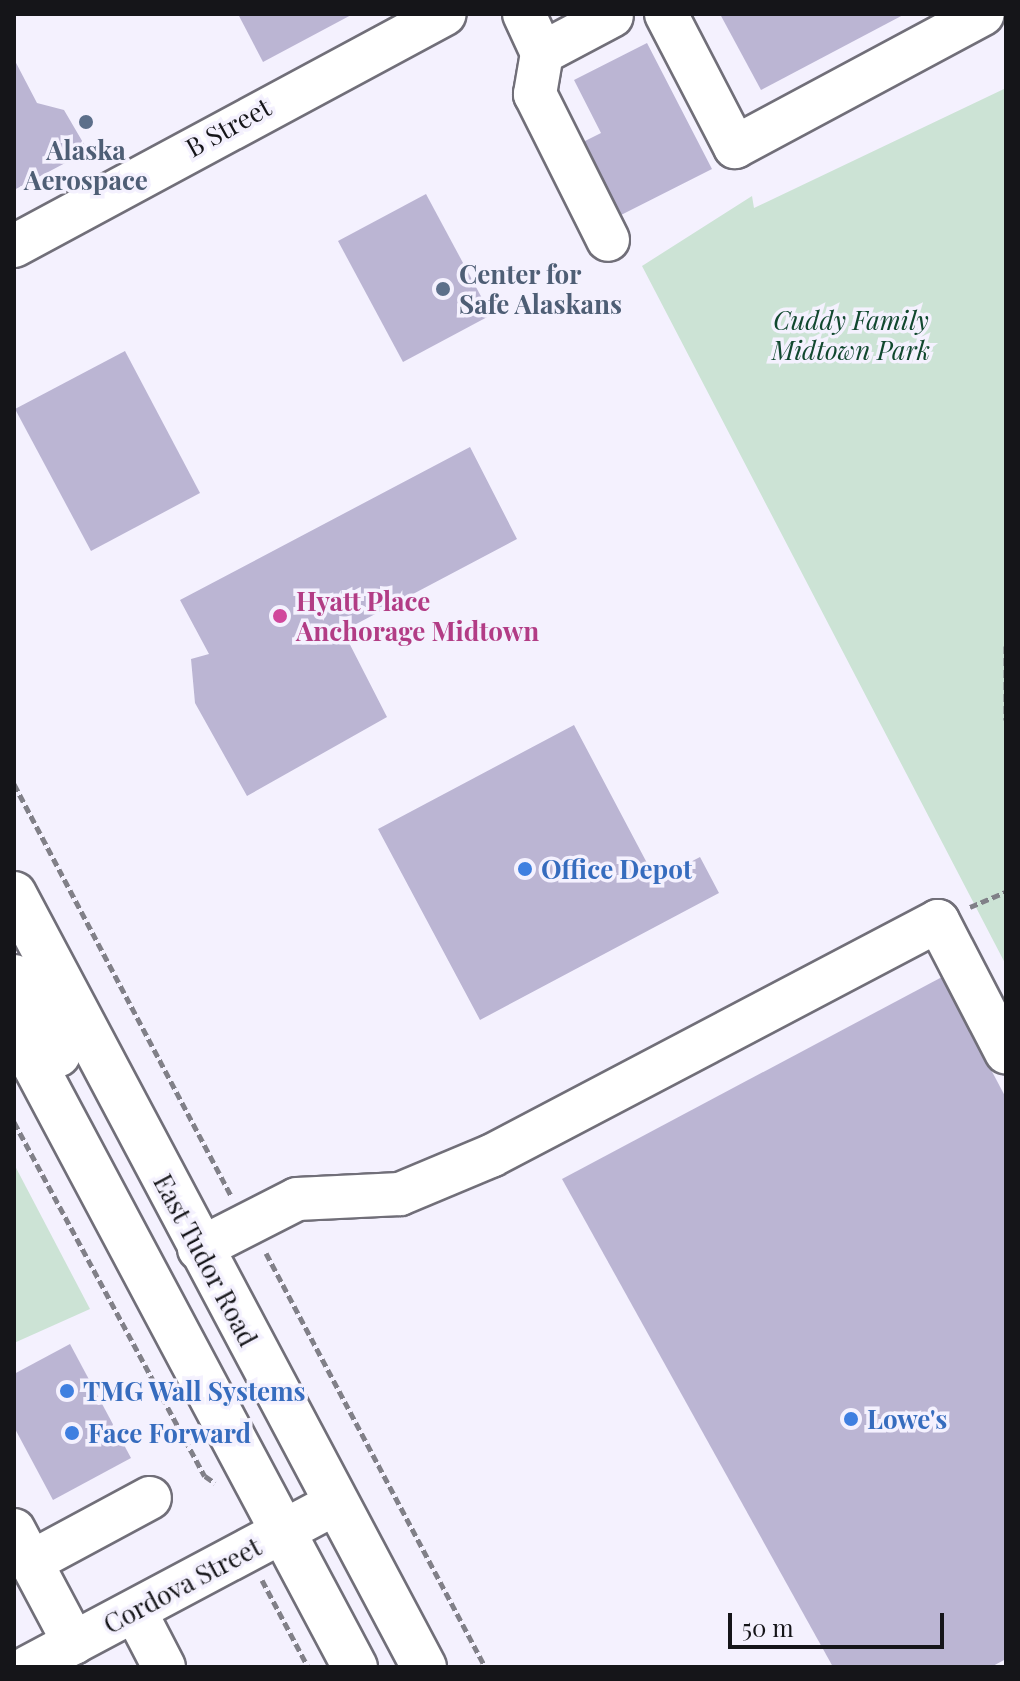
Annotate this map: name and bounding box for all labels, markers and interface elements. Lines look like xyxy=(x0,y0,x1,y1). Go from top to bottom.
street label: B Street xyxy=(180,91,276,163)
marker: Alaska Aerospace xyxy=(77,113,95,131)
place label: Alaska Aerospace xyxy=(24,134,148,196)
place label: Center for Safe Alaskans xyxy=(459,258,623,320)
marker: Center for Safe Alaskans xyxy=(434,280,452,298)
park label: Cuddy Family Midtown Park xyxy=(772,304,930,366)
place label: Hyatt Place Anchorage Midtown xyxy=(296,585,539,646)
marker: Hyatt Place Anchorage Midtown xyxy=(271,607,289,625)
place label: Office Depot xyxy=(541,853,692,885)
marker: Office Depot xyxy=(516,860,534,878)
street label: East Tudor Road xyxy=(147,1168,265,1352)
place label: TMG Wall Systems xyxy=(83,1375,306,1407)
marker: TMG Wall Systems xyxy=(58,1382,76,1400)
place label: Lowe's xyxy=(867,1403,947,1435)
marker: Lowe's xyxy=(842,1410,860,1428)
place label: Face Forward xyxy=(88,1417,251,1449)
marker: Face Forward xyxy=(63,1424,81,1442)
street label: Cordova Street xyxy=(98,1530,266,1640)
scale bar xyxy=(732,1597,948,1647)
text: 50 m xyxy=(742,1611,794,1643)

